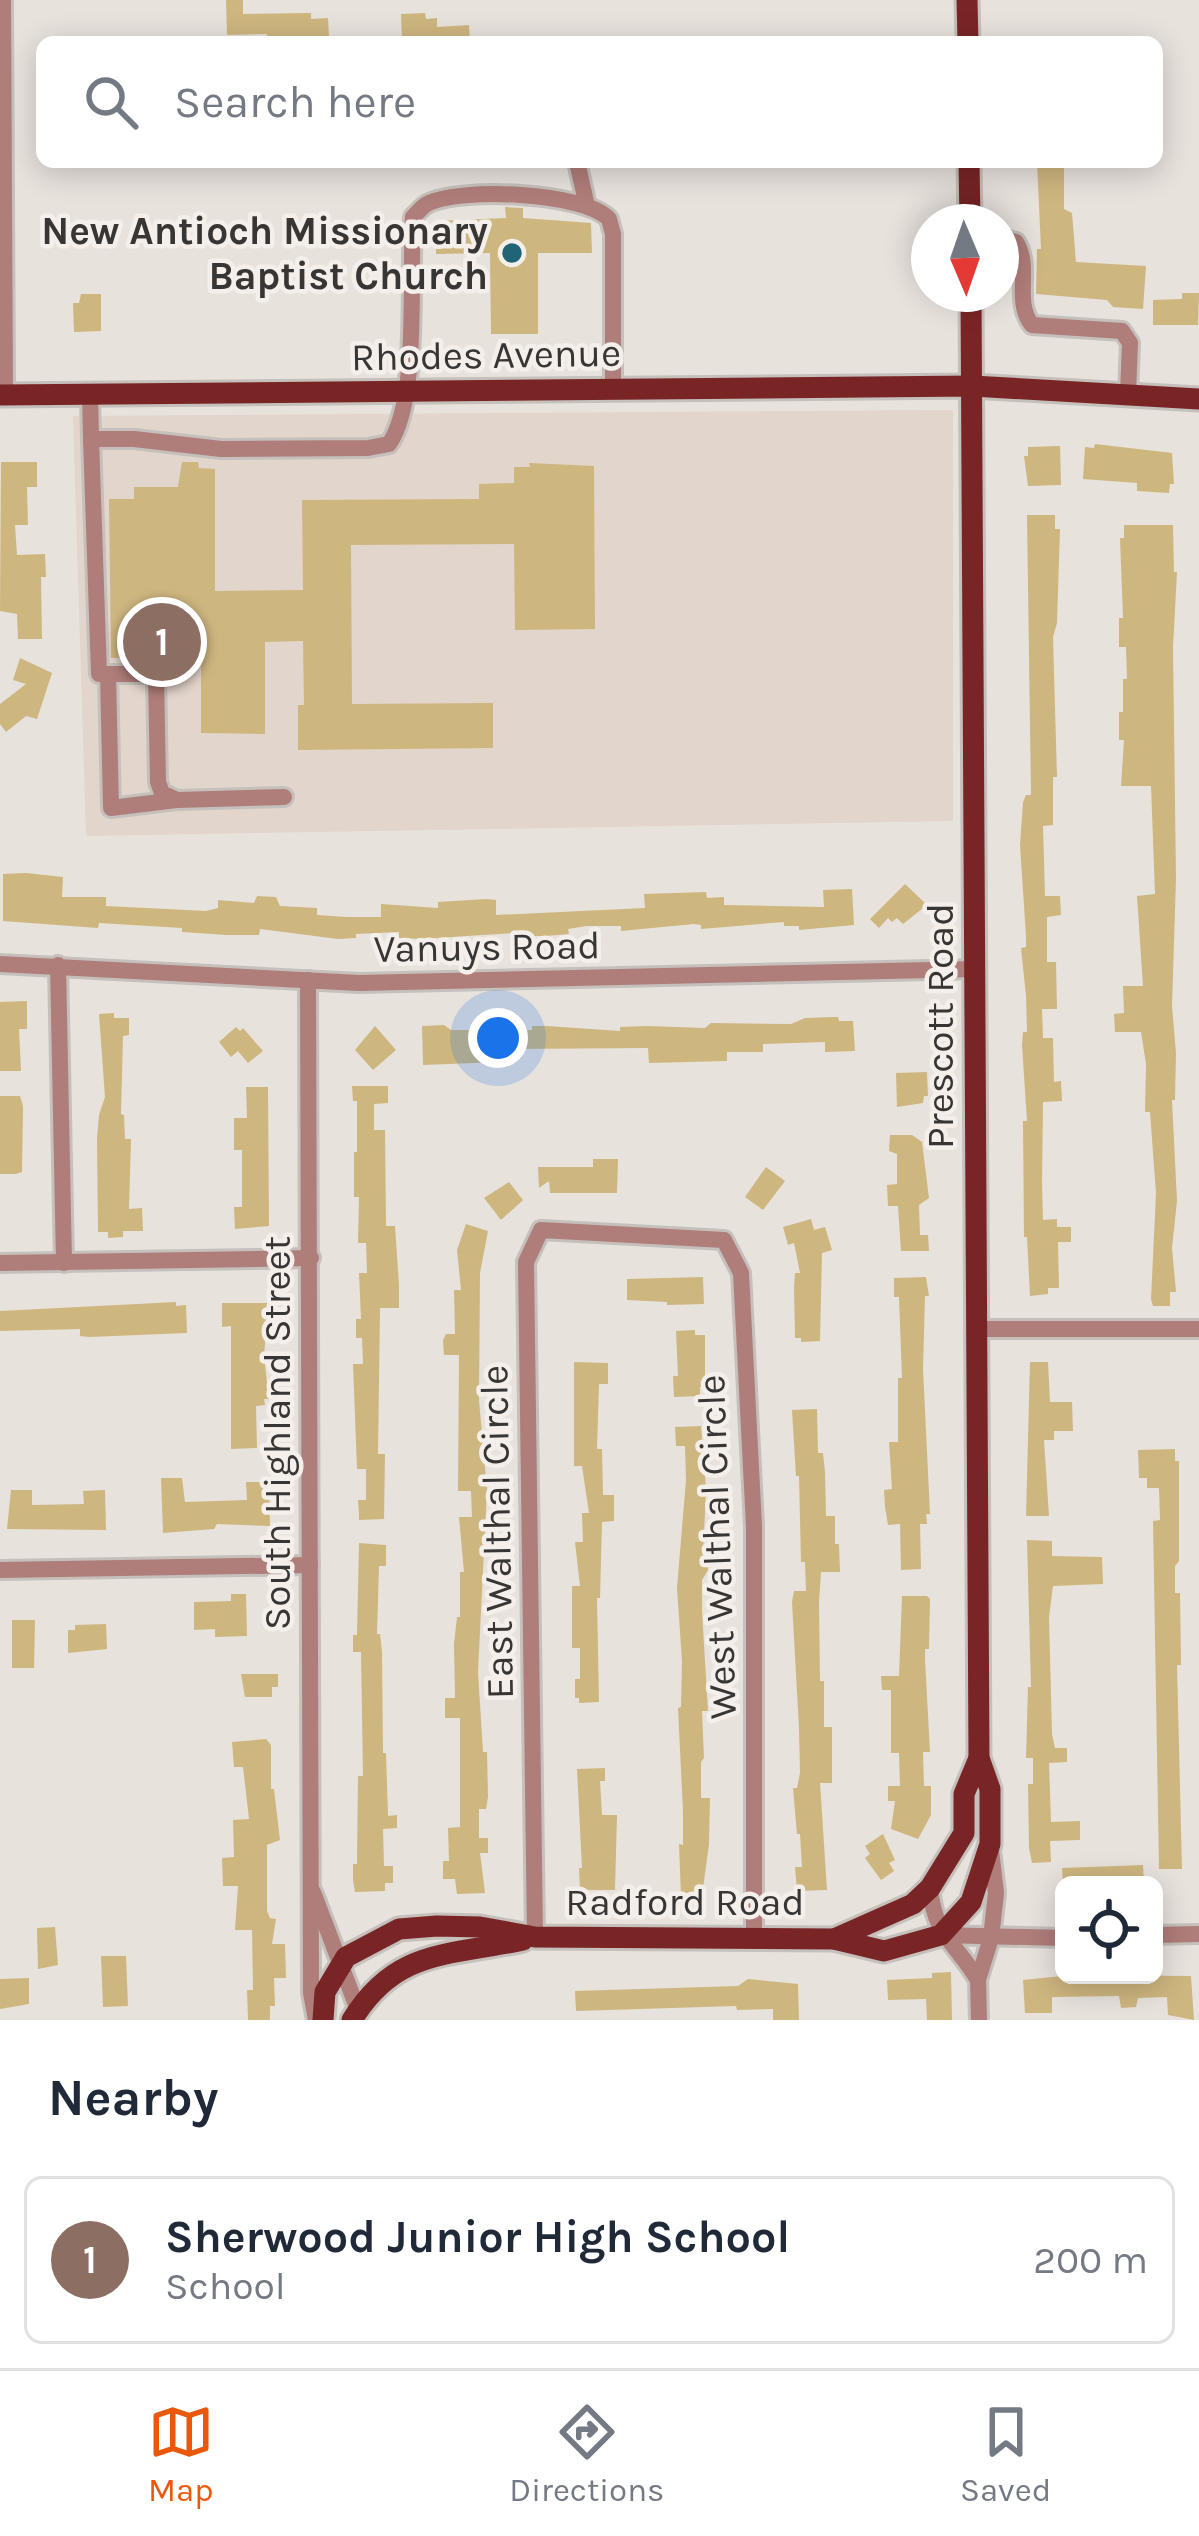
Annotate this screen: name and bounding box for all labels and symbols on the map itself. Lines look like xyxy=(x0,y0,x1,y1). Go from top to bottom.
north arrow xyxy=(911,204,1019,312)
place label: New Antioch Missionary Baptist Church xyxy=(41,208,488,299)
marker: New Antioch Missionary Baptist Church xyxy=(499,240,525,266)
street label: Rhodes Avenue xyxy=(351,330,621,380)
pin: 1 xyxy=(123,597,201,687)
street label: Prescott Road xyxy=(917,903,963,1149)
street label: Vanuys Road xyxy=(373,922,601,972)
your location xyxy=(468,1008,528,1068)
street label: South Highland Street xyxy=(254,1236,300,1630)
street label: East Walthal Circle xyxy=(471,1364,523,1700)
street label: West Walthal Circle xyxy=(688,1374,746,1720)
street label: Radford Road xyxy=(565,1879,805,1925)

